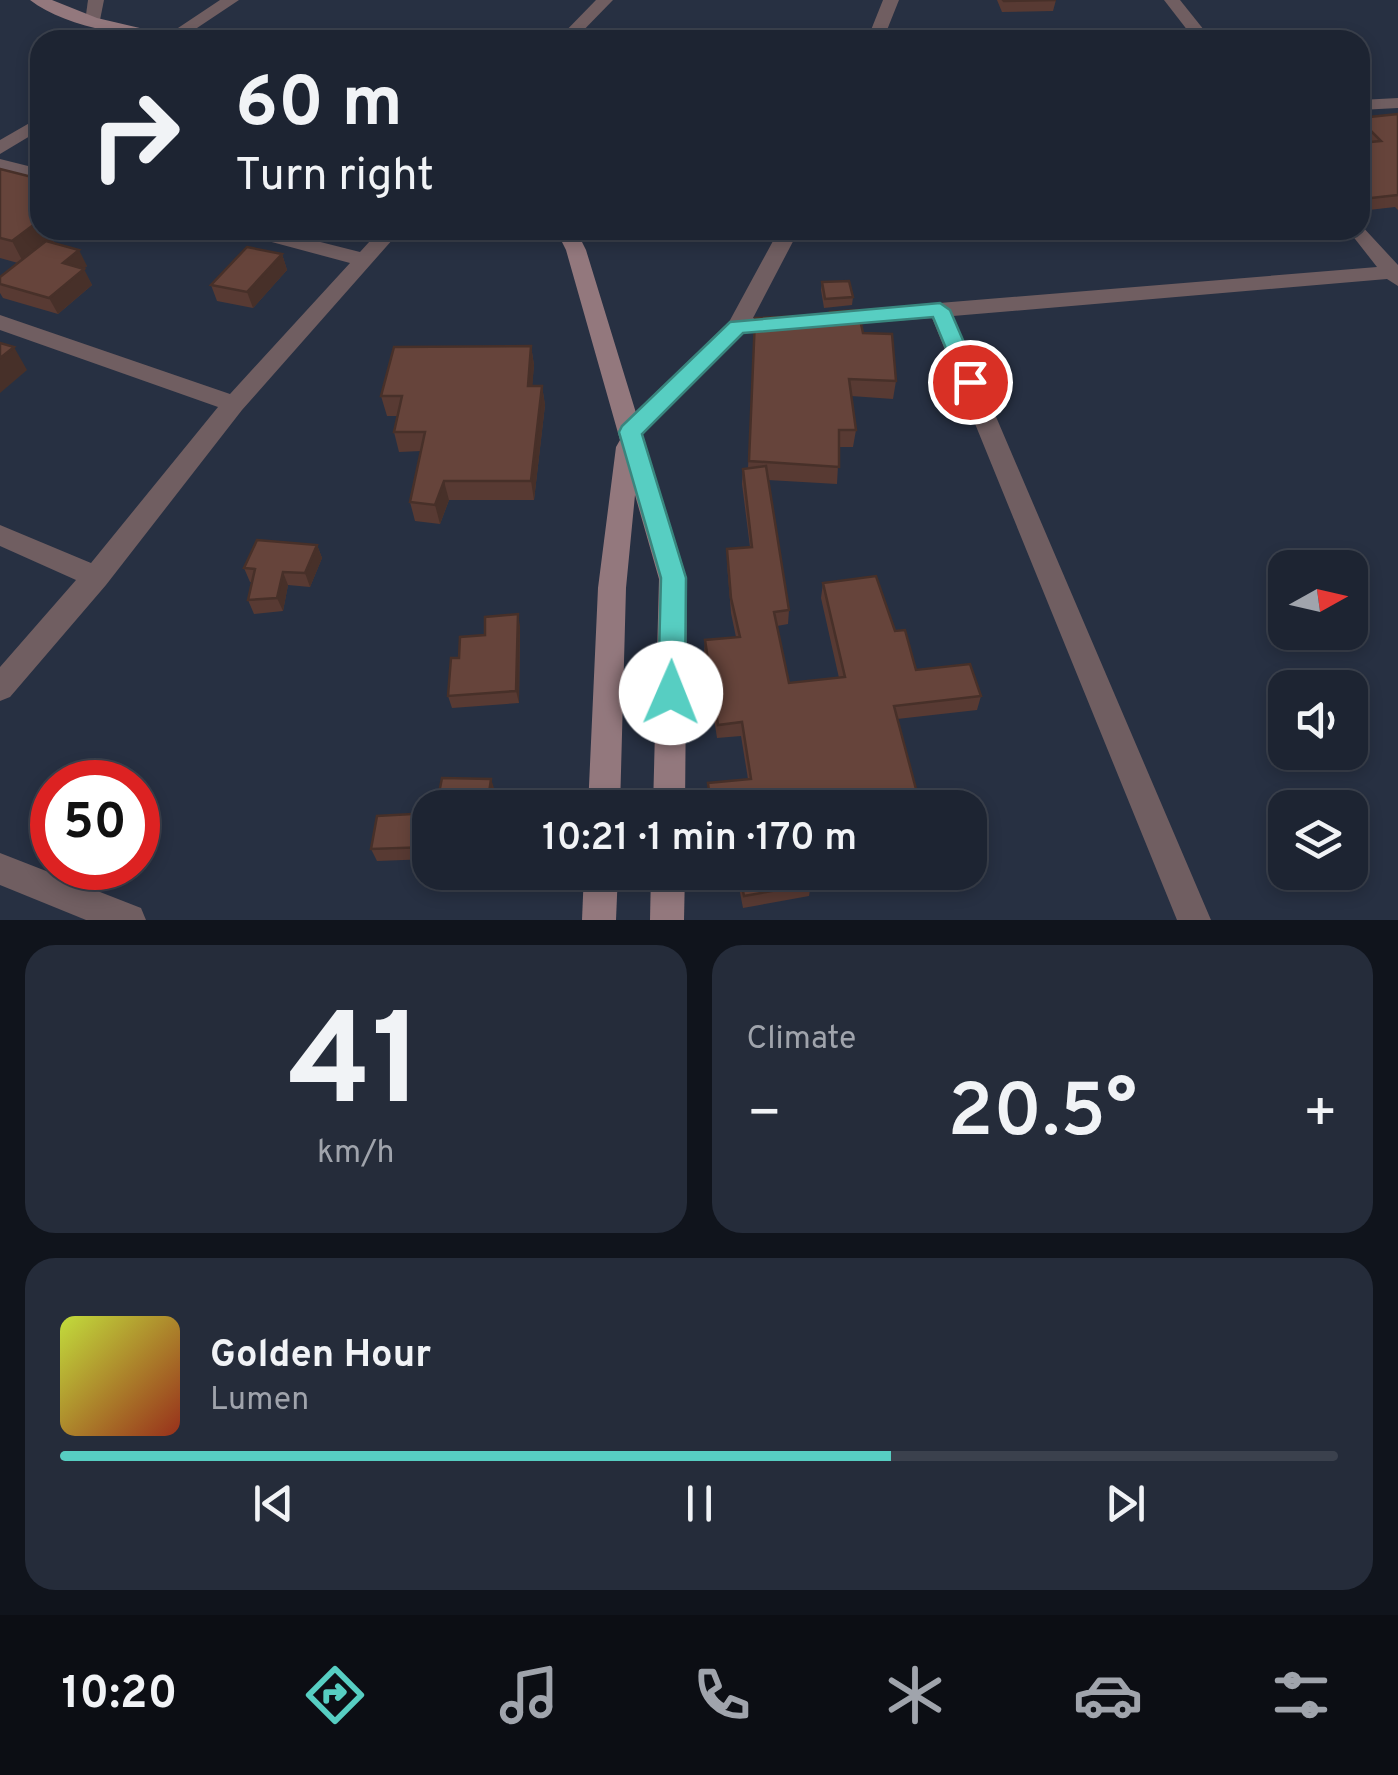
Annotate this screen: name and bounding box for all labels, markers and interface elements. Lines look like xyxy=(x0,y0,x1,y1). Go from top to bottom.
text: 60 m xyxy=(235,62,403,151)
icon: right xyxy=(70,70,200,200)
text: Turn right xyxy=(235,149,434,206)
pin xyxy=(928,340,1013,425)
icon: arrive xyxy=(943,355,998,410)
north arrow xyxy=(1268,550,1368,650)
map controls xyxy=(1268,550,1368,890)
position arrow xyxy=(619,641,723,745)
button: sound xyxy=(1268,670,1368,770)
speed limit sign: 50 xyxy=(30,760,160,890)
button: layers xyxy=(1268,790,1368,890)
text: 10:21 · 1 min · 170 m xyxy=(542,815,857,864)
text: 41 xyxy=(288,986,424,1151)
text: Climate xyxy=(747,1020,856,1060)
text: 20.5° xyxy=(947,1068,1137,1163)
text: − xyxy=(747,1081,782,1151)
text: + xyxy=(1303,1081,1338,1151)
text: km/h xyxy=(317,1134,395,1174)
text: Golden Hour xyxy=(210,1332,431,1381)
text: Lumen xyxy=(210,1381,309,1421)
icon: previous xyxy=(246,1476,301,1531)
icon: pause xyxy=(672,1476,727,1531)
icon: next xyxy=(1098,1476,1153,1531)
icon: directions xyxy=(300,1660,370,1730)
icon: music xyxy=(494,1660,564,1730)
icon: phone xyxy=(687,1660,757,1730)
icon: climate xyxy=(880,1660,950,1730)
icon: car xyxy=(1073,1660,1143,1730)
icon: filters xyxy=(1266,1660,1336,1730)
text: 10:20 xyxy=(62,1667,177,1724)

